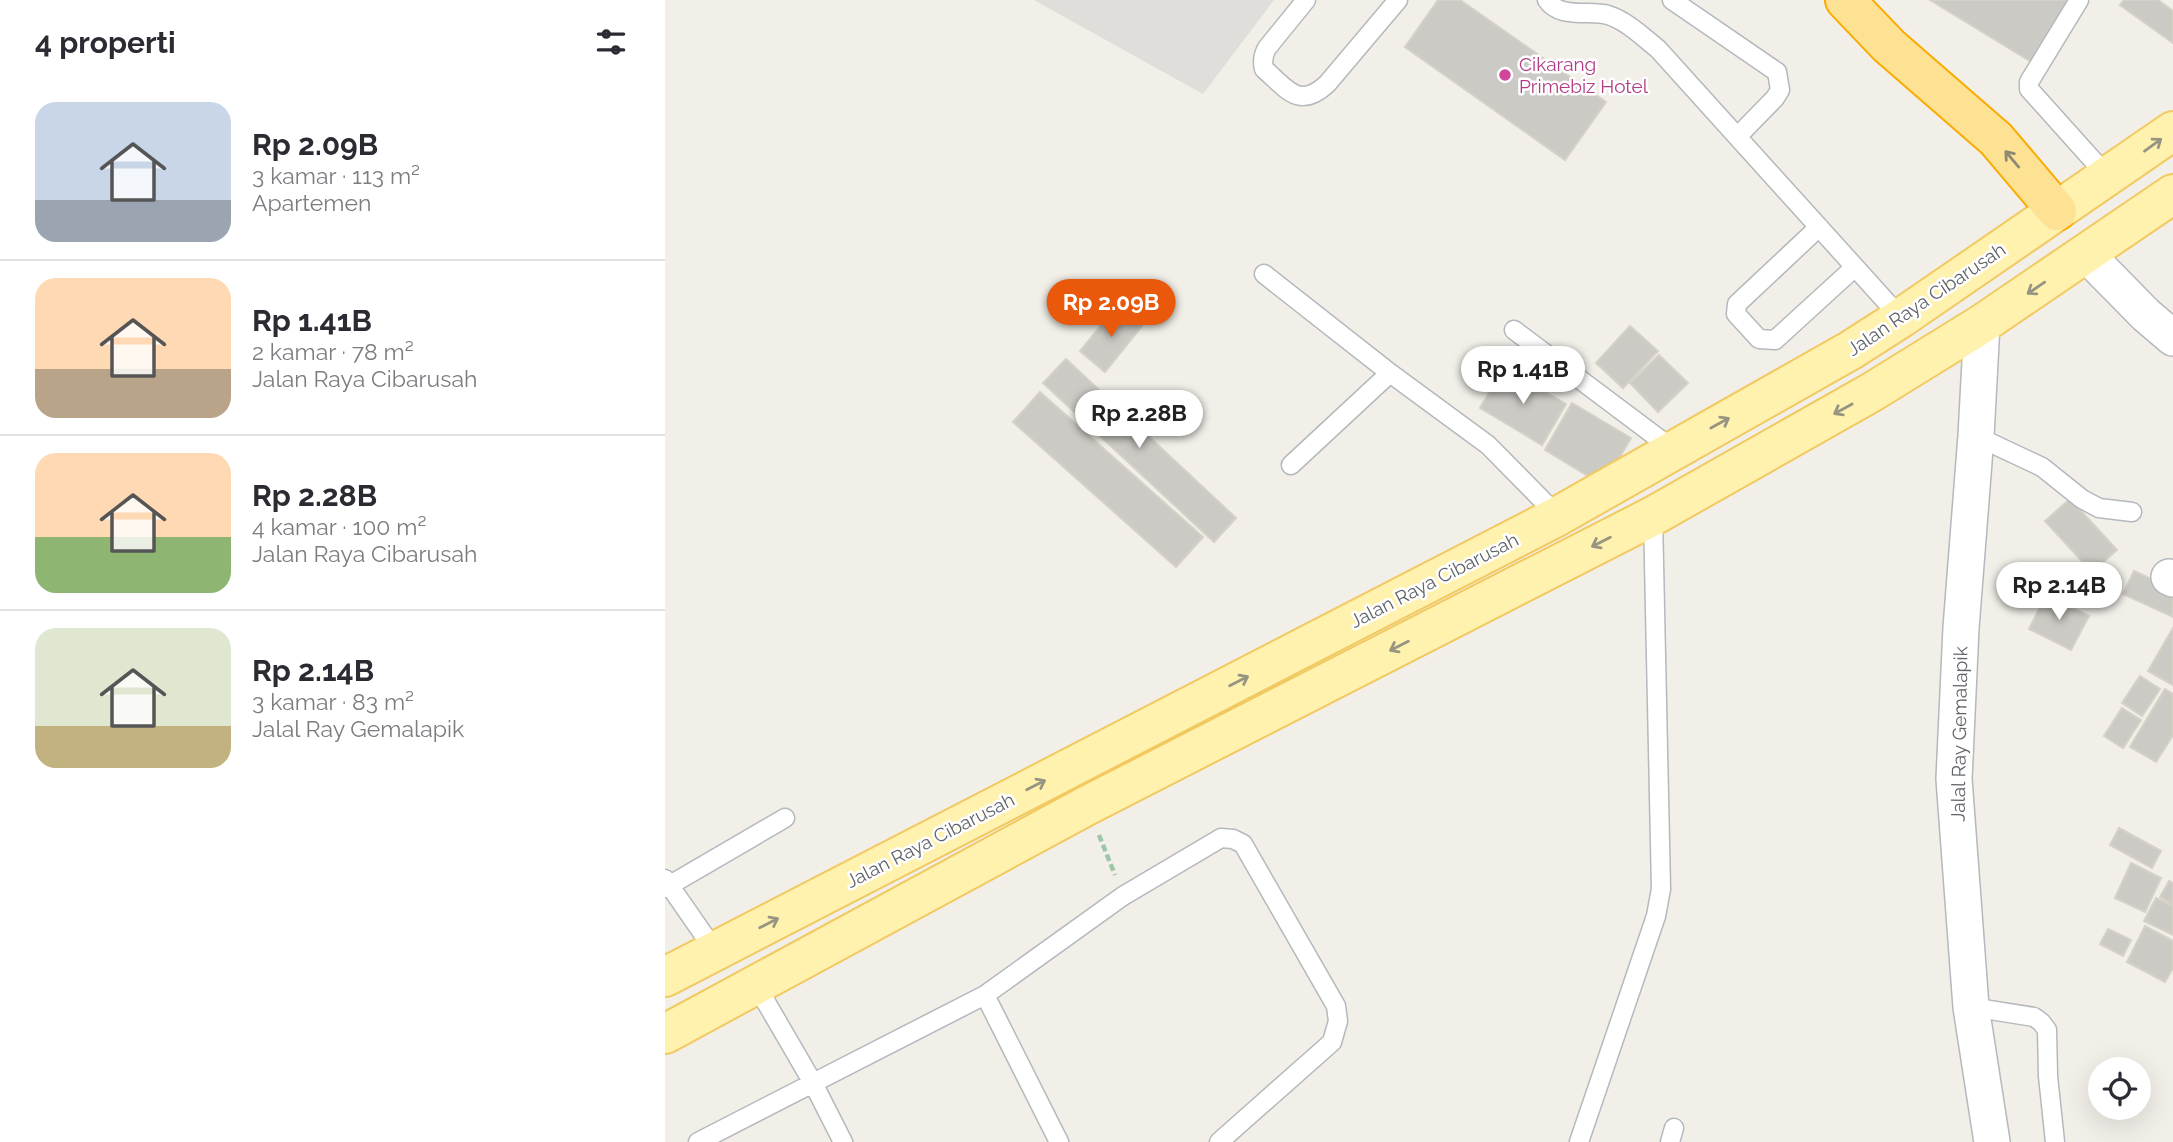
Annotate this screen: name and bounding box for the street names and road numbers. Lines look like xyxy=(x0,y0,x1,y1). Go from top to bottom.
street label: Jalan Raya Cibarusah xyxy=(1843,238,2009,360)
street label: Jalan Raya Cibarusah xyxy=(1346,528,1522,632)
street label: Jalal Ray Gemalapik xyxy=(1946,646,1972,822)
street label: Jalan Raya Cibarusah xyxy=(842,788,1018,892)

